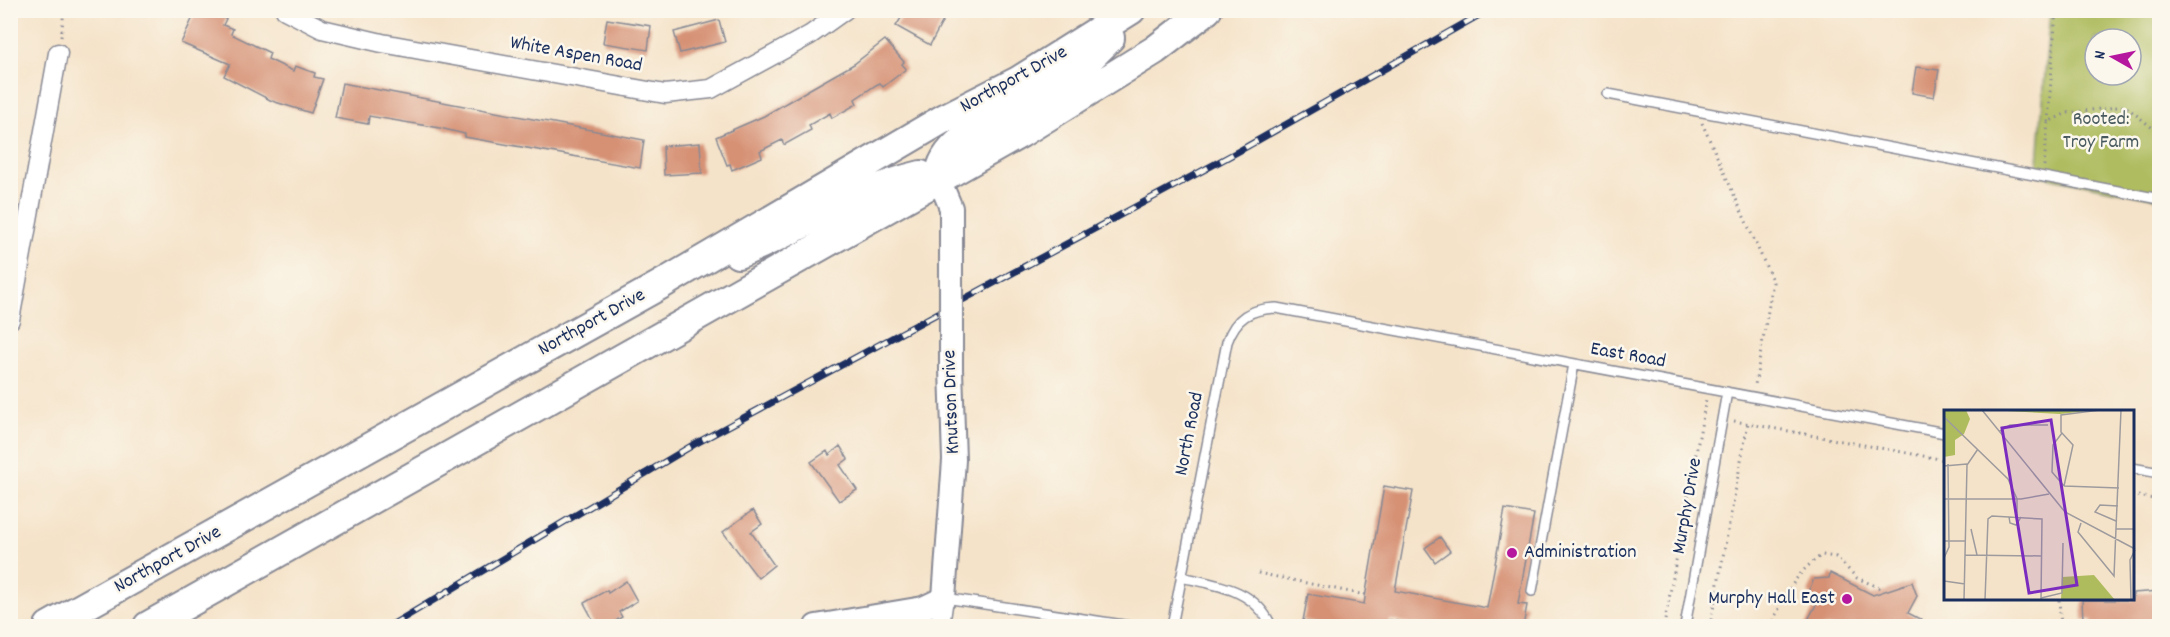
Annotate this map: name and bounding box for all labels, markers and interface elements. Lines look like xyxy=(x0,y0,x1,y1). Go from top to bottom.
north arrow xyxy=(2083,27,2143,87)
street label: White Aspen Road xyxy=(508,30,644,80)
street label: Northport Drive xyxy=(955,39,1073,121)
text: N xyxy=(2089,49,2113,61)
park label: Rooted: Troy Farm xyxy=(2063,106,2139,157)
street label: Northport Drive xyxy=(533,282,651,364)
street label: East Road xyxy=(1588,336,1668,376)
street label: Knutson Drive xyxy=(936,349,968,455)
street label: North Road xyxy=(1168,390,1212,478)
inset map xyxy=(1944,410,2134,601)
street label: Murphy Drive xyxy=(1666,455,1710,556)
street label: Northport Drive xyxy=(109,519,227,601)
place label: Administration xyxy=(1524,539,1636,567)
marker: Administration xyxy=(1505,546,1519,560)
place label: Murphy Hall East xyxy=(1708,585,1835,613)
marker: Murphy Hall East xyxy=(1840,592,1854,606)

